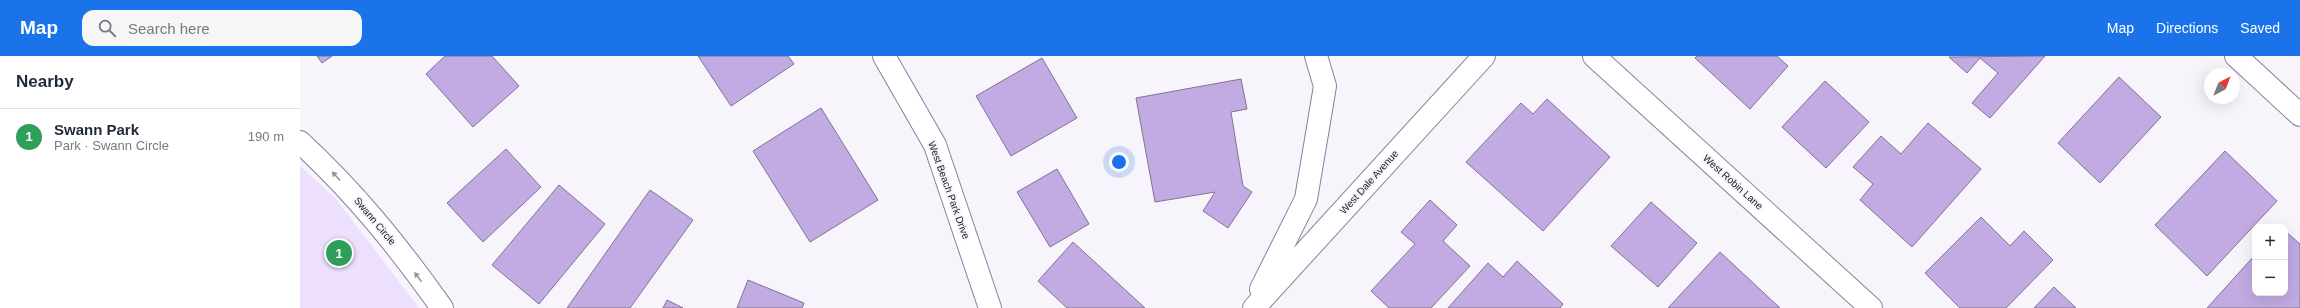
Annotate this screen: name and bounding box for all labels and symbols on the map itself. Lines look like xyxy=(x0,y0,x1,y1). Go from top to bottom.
north arrow xyxy=(2204,68,2240,104)
street label: West Beach Park Drive xyxy=(926,140,972,241)
street label: West Dale Avenue xyxy=(1338,148,1401,216)
your location xyxy=(1109,152,1129,172)
street label: West Robin Lane xyxy=(1701,152,1765,212)
one-way arrow xyxy=(331,171,341,181)
street label: Swann Circle xyxy=(352,195,398,247)
pin: 1 xyxy=(326,238,352,268)
one-way arrow xyxy=(414,271,423,282)

